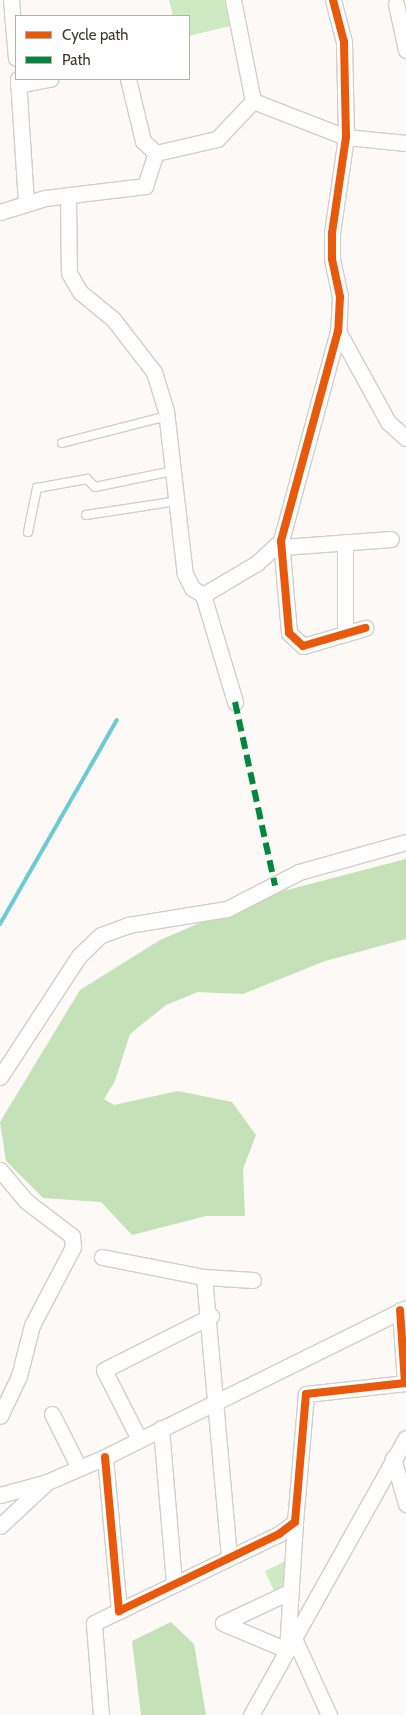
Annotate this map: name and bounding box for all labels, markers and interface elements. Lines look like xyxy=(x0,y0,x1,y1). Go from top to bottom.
legend xyxy=(15,15,190,80)
text: Cycle path xyxy=(62,26,128,44)
text: Path xyxy=(62,51,91,69)

